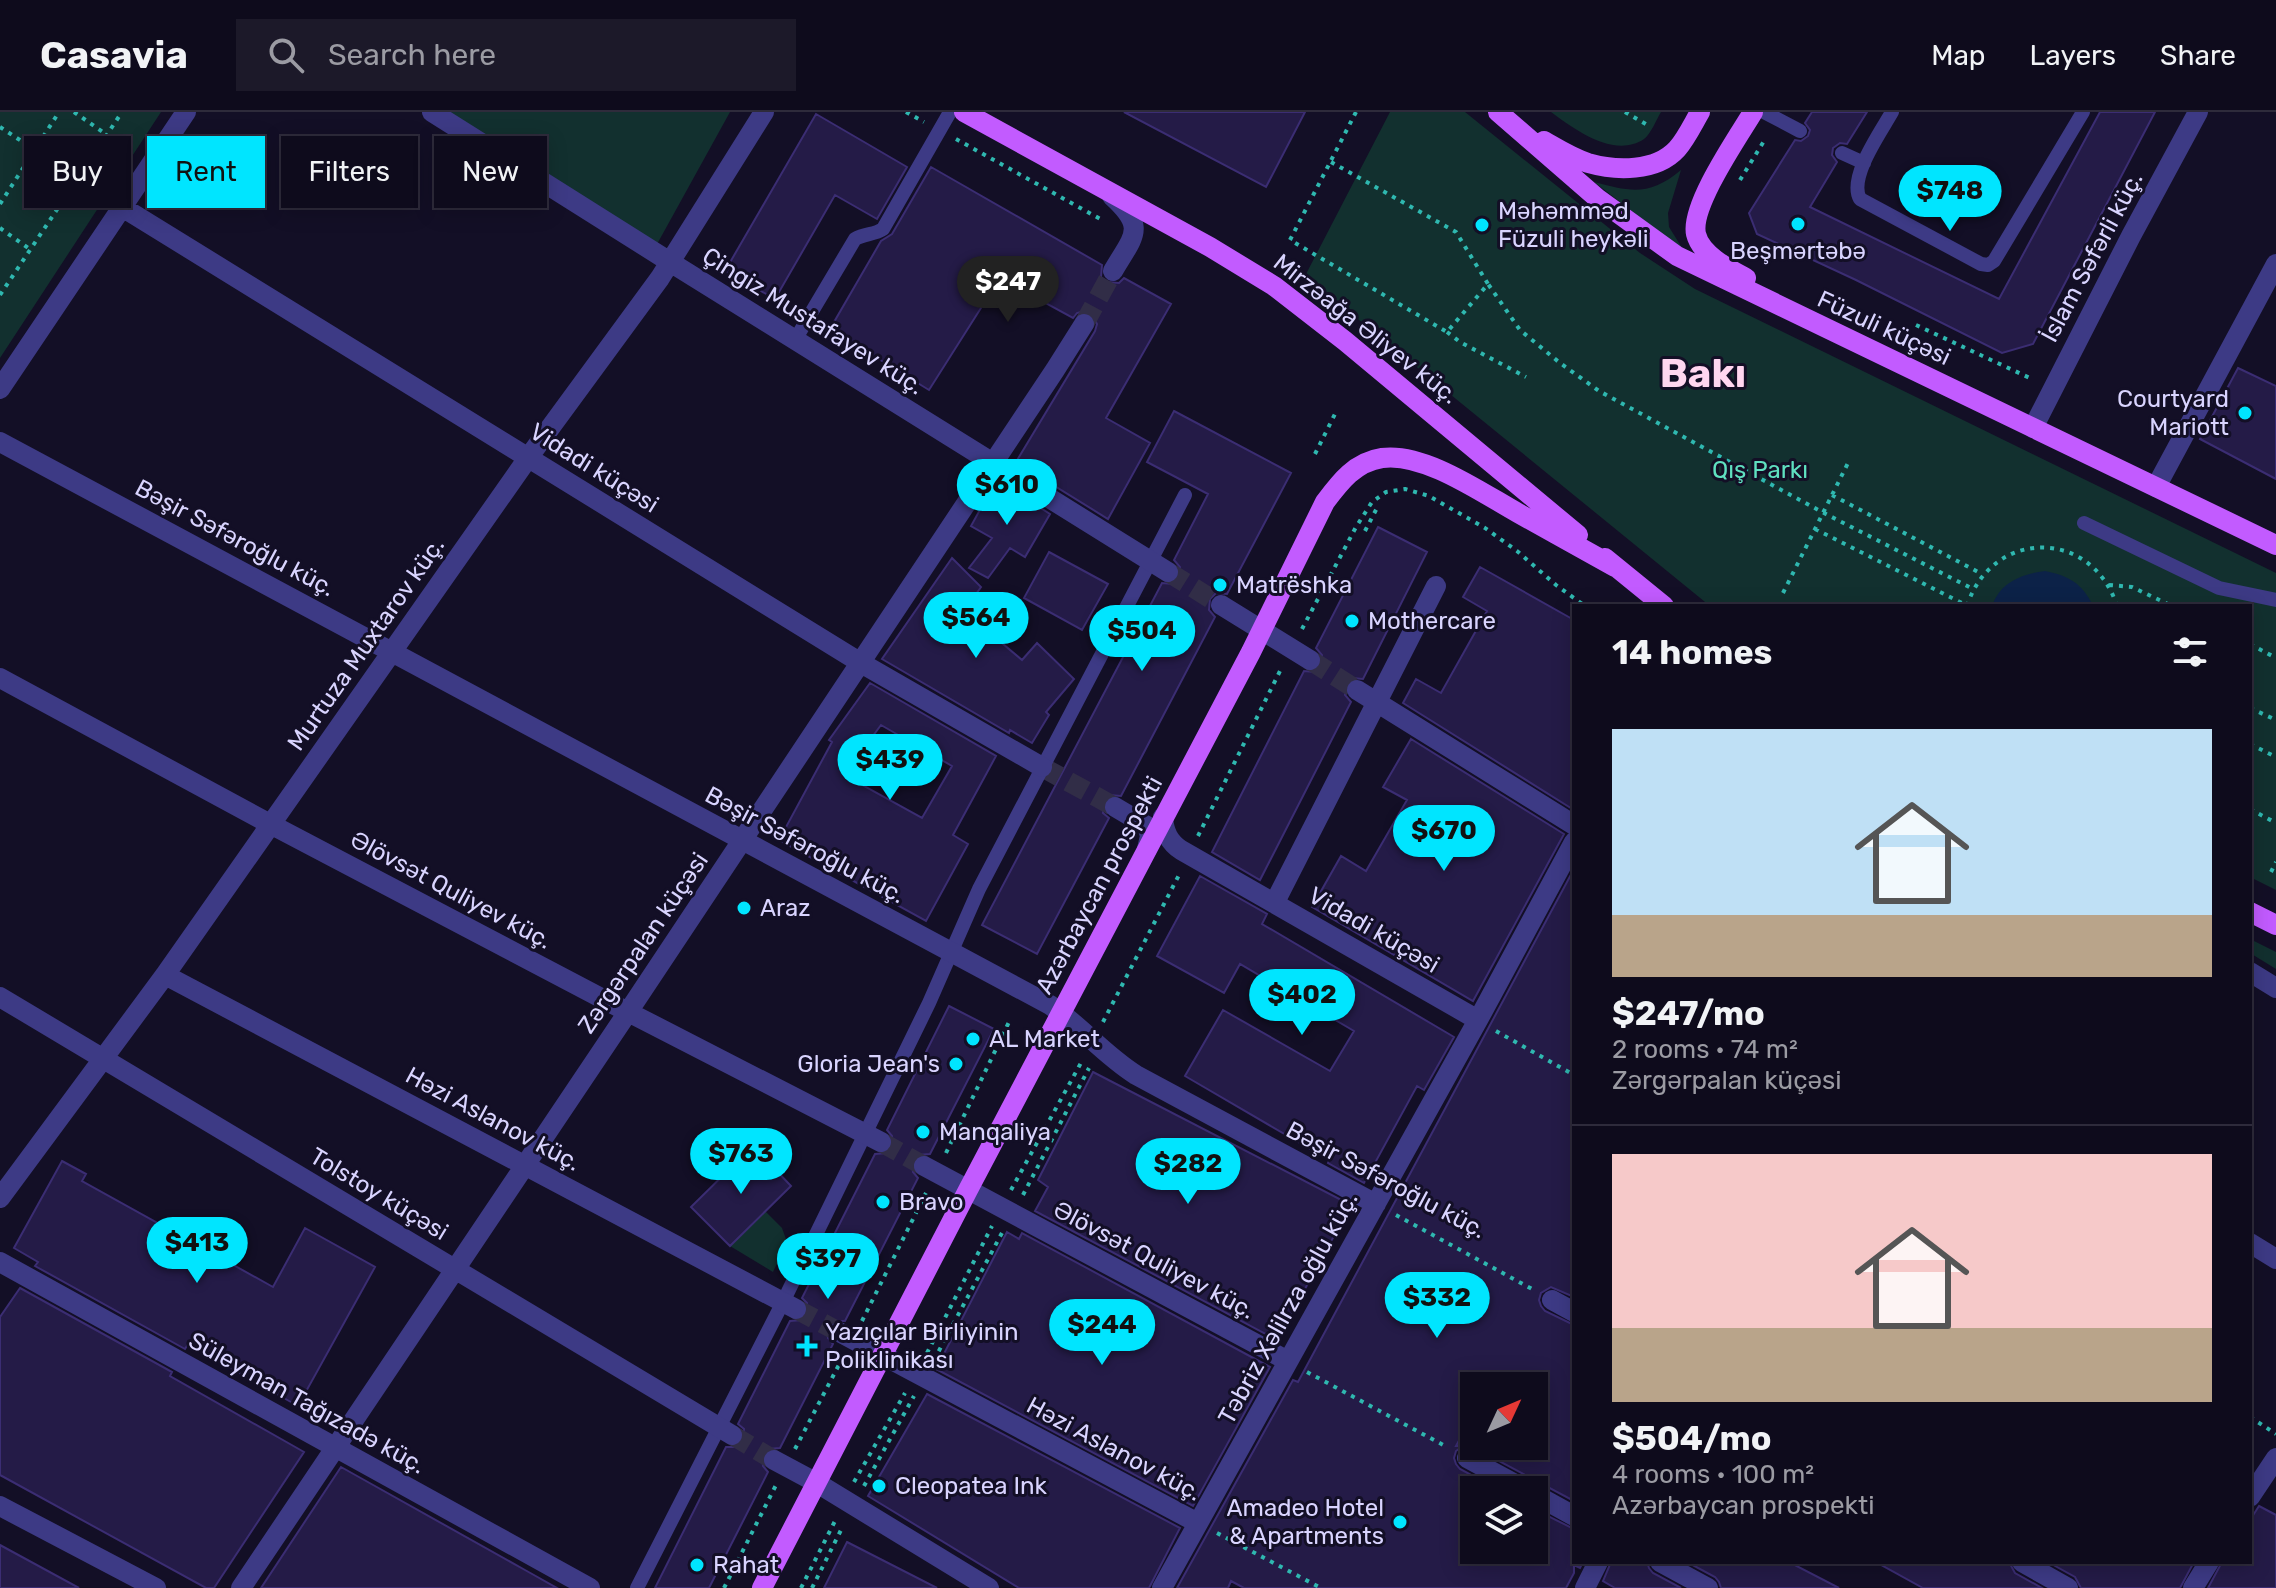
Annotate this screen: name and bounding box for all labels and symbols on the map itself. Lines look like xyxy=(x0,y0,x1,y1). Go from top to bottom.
pin: $748 xyxy=(1903,165,1997,233)
street label: İslam Səfərli küç. xyxy=(2035,167,2149,347)
place label: Məhəmməd Füzuli heykəli xyxy=(1498,197,1649,253)
marker: Beşmərtəbə xyxy=(1789,215,1807,233)
marker: Məhəmməd Füzuli heykəli xyxy=(1473,216,1491,234)
place label: Beşmərtəbə xyxy=(1730,237,1866,265)
street label: Çingiz Mustafayev küç. xyxy=(697,241,929,401)
street label: Mirzəağa Əliyev küç. xyxy=(1268,248,1464,410)
pin: $247 xyxy=(961,256,1055,324)
street label: Füzuli küçəsi xyxy=(1813,285,1955,371)
district label: Bakı xyxy=(1660,350,1746,397)
place label: Courtyard Mariott xyxy=(2117,385,2229,441)
marker: Courtyard Mariott xyxy=(2236,404,2254,422)
street label: Vidadi küçəsi xyxy=(525,417,663,519)
park label: Qış Parkı xyxy=(1712,456,1808,484)
pin: $610 xyxy=(960,459,1054,527)
street label: Bəşir Səfəroğlu küç. xyxy=(130,474,340,602)
street label: Murtuza Muxtarov küç. xyxy=(282,532,450,756)
place label: Matrëshka xyxy=(1236,571,1352,599)
marker: Matrëshka xyxy=(1211,576,1229,594)
pin: $564 xyxy=(929,592,1023,660)
pin: $504 xyxy=(1095,605,1189,673)
place label: Mothercare xyxy=(1368,607,1496,635)
marker: Mothercare xyxy=(1343,612,1361,630)
pin: $439 xyxy=(843,734,937,802)
street label: Azərbaycan prospekti xyxy=(1030,771,1168,999)
street label: Bəşir Səfəroğlu küç. xyxy=(700,781,910,909)
pin: $670 xyxy=(1397,805,1491,873)
street label: Əlövsət Quliyev küç. xyxy=(346,825,556,955)
street label: Zərgərpalan küçəsi xyxy=(572,847,714,1039)
street label: Vidadi küçəsi xyxy=(1304,881,1444,979)
place label: Araz xyxy=(760,894,810,922)
marker: Araz xyxy=(735,899,753,917)
pin: $402 xyxy=(1255,969,1349,1037)
place label: AL Market xyxy=(989,1025,1100,1053)
marker: AL Market xyxy=(964,1030,982,1048)
place label: Gloria Jean's xyxy=(797,1050,940,1078)
marker: Gloria Jean's xyxy=(947,1055,965,1073)
street label: Həzi Aslanov küç. xyxy=(401,1061,585,1177)
street label: Bəşir Səfəroğlu küç. xyxy=(1281,1116,1491,1244)
place label: Manqaliya xyxy=(939,1118,1051,1146)
marker: Manqaliya xyxy=(914,1123,932,1141)
pin: $763 xyxy=(694,1128,788,1196)
pin: $282 xyxy=(1141,1138,1235,1206)
street label: Tolstoy küçəsi xyxy=(305,1142,453,1246)
street label: Təbriz Xəlilrza oğlu küç. xyxy=(1212,1187,1364,1429)
place label: Bravo xyxy=(899,1188,964,1216)
marker: Bravo xyxy=(874,1193,892,1211)
street label: Əlövsət Quliyev küç. xyxy=(1049,1195,1259,1325)
pin: $413 xyxy=(150,1217,244,1285)
pin: $397 xyxy=(781,1233,875,1301)
pin: $332 xyxy=(1390,1272,1484,1340)
pin: $244 xyxy=(1055,1299,1149,1367)
place label: Yazıçılar Birliyinin Poliklinikası xyxy=(825,1318,1019,1374)
street label: Süleyman Tağızadə küç. xyxy=(184,1326,430,1480)
marker: Yazıçılar Birliyinin Poliklinikası xyxy=(796,1335,818,1357)
north arrow xyxy=(1460,1372,1548,1460)
street label: Həzi Aslanov küç. xyxy=(1022,1391,1206,1507)
place label: Cleopatea Ink xyxy=(895,1472,1048,1500)
marker: Cleopatea Ink xyxy=(870,1477,888,1495)
place label: Amadeo Hotel & Apartments xyxy=(1227,1494,1384,1550)
marker: Amadeo Hotel & Apartments xyxy=(1391,1513,1409,1531)
place label: Rahat xyxy=(713,1551,779,1579)
marker: Rahat xyxy=(688,1556,706,1574)

